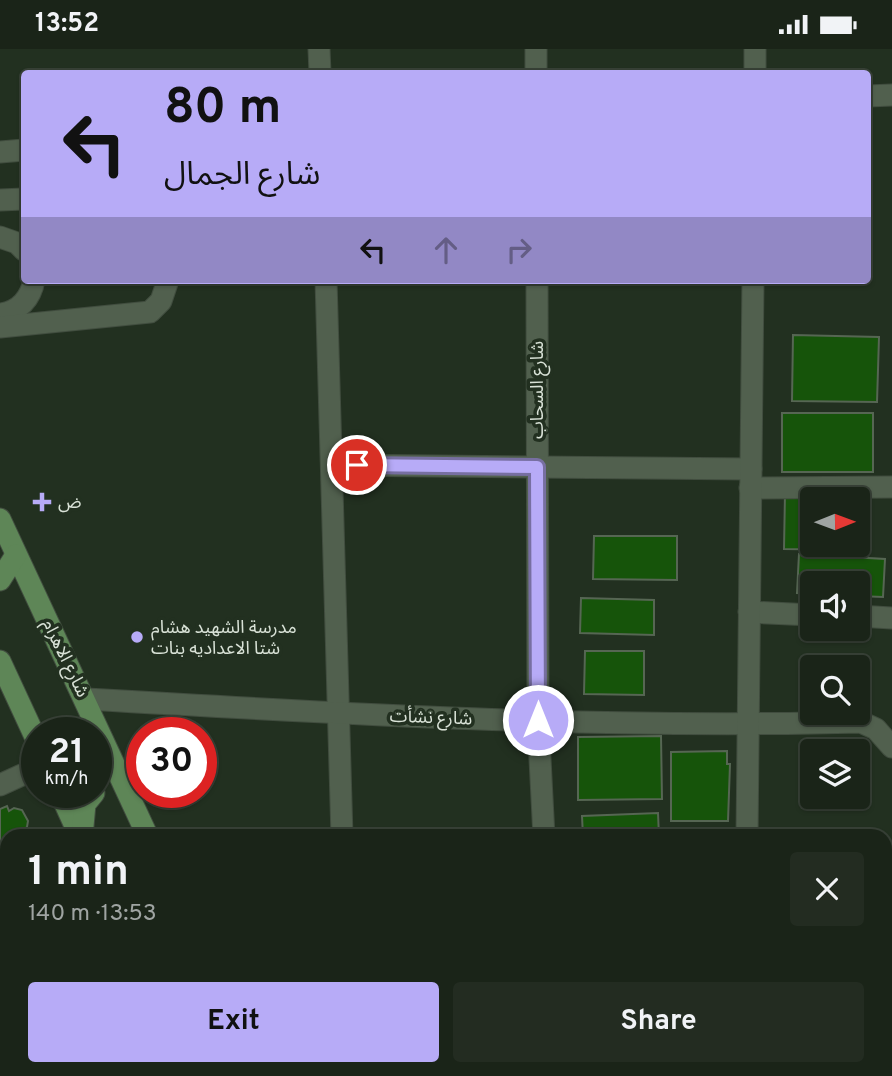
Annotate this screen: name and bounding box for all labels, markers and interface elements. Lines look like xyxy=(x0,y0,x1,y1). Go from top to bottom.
text: 13:52 xyxy=(35,8,99,41)
text: 80 m xyxy=(164,79,281,141)
icon: left xyxy=(49,98,140,189)
text: شارع الجمال xyxy=(164,156,320,196)
icon: left xyxy=(354,231,392,269)
icon: ahead xyxy=(427,231,465,269)
icon: right xyxy=(500,231,538,269)
street label: شارع السحاب xyxy=(527,341,551,439)
pin xyxy=(327,435,387,495)
icon: arrive xyxy=(338,446,376,484)
north arrow xyxy=(800,487,870,557)
map controls xyxy=(800,487,870,809)
marker: ض xyxy=(32,492,52,512)
place label: ض xyxy=(58,492,82,515)
button: sound xyxy=(800,571,870,641)
street label: شارع الاهرام xyxy=(35,616,93,702)
place label: مدرسة الشهيد هشام شتا الاعداديه بنات xyxy=(151,617,297,661)
marker: مدرسة الشهيد هشام شتا الاعداديه بنات xyxy=(129,629,145,645)
button: search xyxy=(800,655,870,725)
position arrow xyxy=(501,683,575,757)
street label: شارع نشأت xyxy=(389,704,473,732)
speed limit sign: 30 xyxy=(126,717,217,808)
text: 21 xyxy=(49,731,84,775)
button: layers xyxy=(800,739,870,809)
text: km/h xyxy=(45,768,88,791)
text: 1 min xyxy=(28,847,129,900)
button: close xyxy=(790,852,864,926)
text: 140 m · 13:53 xyxy=(28,900,157,929)
button: Exit xyxy=(28,982,439,1062)
button: Share xyxy=(453,982,864,1062)

